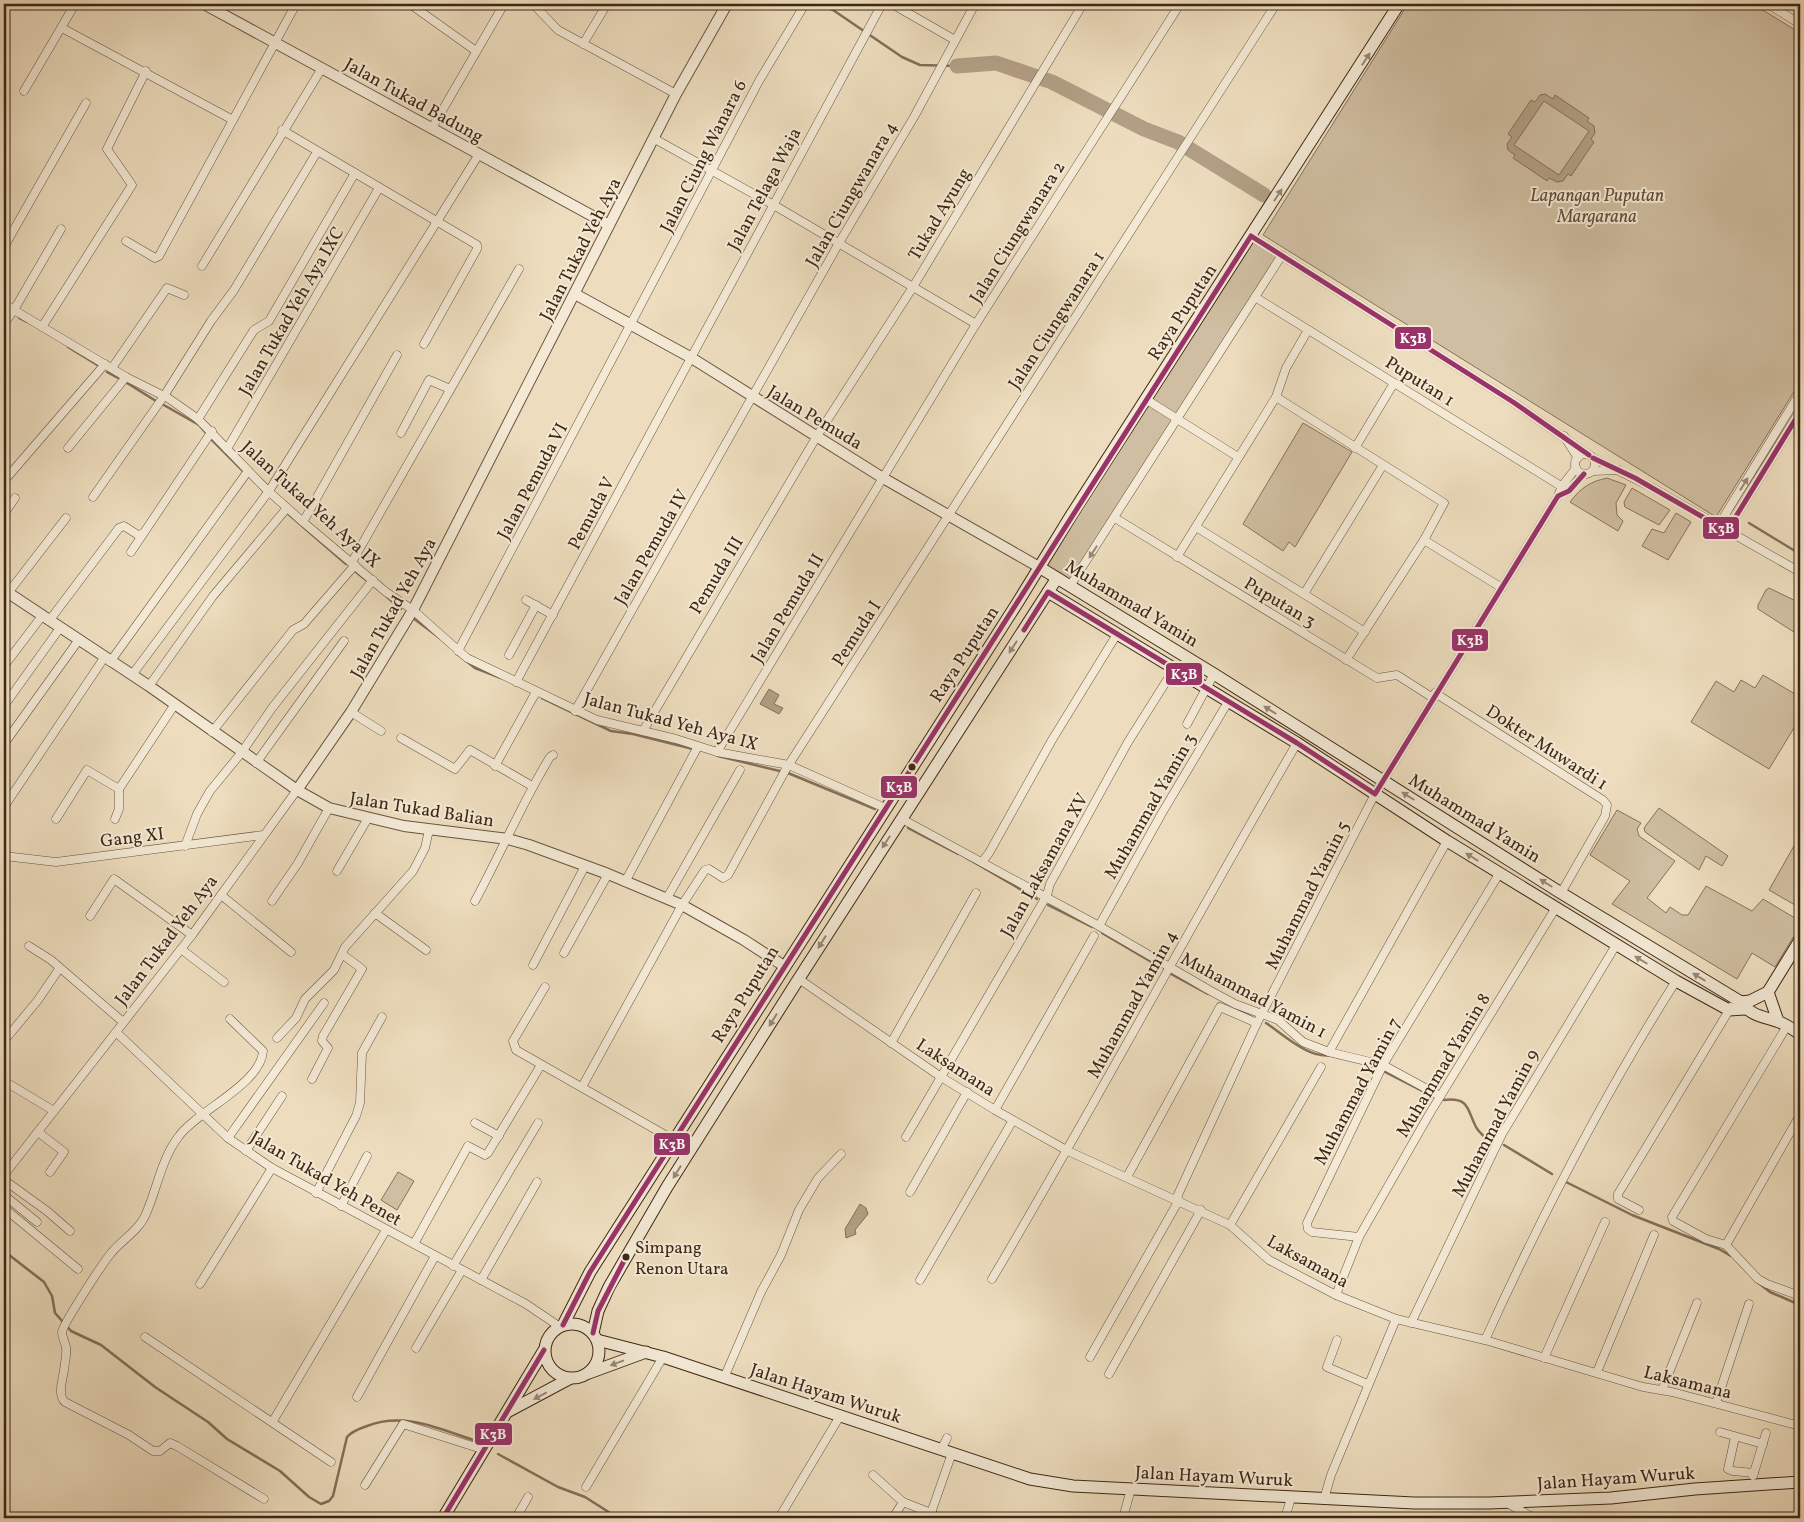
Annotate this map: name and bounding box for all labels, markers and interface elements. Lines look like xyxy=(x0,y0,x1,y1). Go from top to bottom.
one-way arrow xyxy=(1361,52,1370,65)
street label: Jalan Tukad Badung xyxy=(339,53,487,150)
street label: Jalan Ciung Wanara 6 xyxy=(655,76,754,237)
street label: Jalan Ciungwanara 4 xyxy=(800,117,904,272)
street label: Jalan Telaga Waja xyxy=(722,124,808,256)
street label: Jalan Ciungwanara 2 xyxy=(964,157,1072,309)
street label: Tukad Ayung xyxy=(903,164,978,266)
street label: Jalan Tukad Yeh Aya xyxy=(534,174,628,326)
park label: Lapangan Puputan Margarana xyxy=(1530,184,1664,230)
one-way arrow xyxy=(1273,189,1282,202)
street label: Jalan Tukad Yeh Aya IXC xyxy=(234,223,351,401)
street label: Jalan Ciungwanara 1 xyxy=(1003,247,1111,395)
street label: Raya Puputan xyxy=(1143,260,1224,366)
line badge: K3B xyxy=(1394,326,1432,350)
text: K3B xyxy=(1400,330,1426,349)
street label: Puputan 1 xyxy=(1380,351,1459,413)
street label: Jalan Pemuda xyxy=(762,380,867,457)
street label: Jalan Pemuda VI xyxy=(492,419,575,545)
street label: Jalan Tukad Yeh Aya IX xyxy=(235,436,385,575)
street label: Pemuda V xyxy=(563,473,622,555)
one-way arrow xyxy=(1739,478,1748,491)
street label: Jalan Pemuda IV xyxy=(609,485,696,610)
line badge: K3B xyxy=(1702,516,1740,540)
text: K3B xyxy=(1708,520,1734,539)
street label: Pemuda III xyxy=(684,532,750,619)
street label: Jalan Tukad Yeh Aya xyxy=(345,534,443,684)
one-way arrow xyxy=(1088,545,1097,559)
street label: Jalan Pemuda II xyxy=(746,549,831,668)
street label: Muhammad Yamin xyxy=(1060,555,1203,654)
street label: Puputan 3 xyxy=(1239,572,1320,635)
street label: Pemuda I xyxy=(827,596,888,672)
street label: Raya Puputan xyxy=(925,602,1006,708)
line badge: K3B xyxy=(1451,628,1489,652)
text: K3B xyxy=(1457,632,1483,651)
one-way arrow xyxy=(1008,641,1017,654)
line badge: K3B xyxy=(1165,662,1203,686)
text: K3B xyxy=(1171,666,1197,685)
street label: Jalan Tukad Yeh Aya IX xyxy=(581,687,761,758)
street label: Dokter Muwardi 1 xyxy=(1480,699,1612,797)
one-way arrow xyxy=(1264,706,1277,715)
street label: Muhammad Yamin 3 xyxy=(1099,729,1203,884)
unlabelled marker xyxy=(907,762,917,772)
street label: Muhammad Yamin xyxy=(1403,769,1545,870)
line badge: K3B xyxy=(880,775,918,799)
text: K3B xyxy=(886,779,912,798)
street label: Jalan Tukad Balian xyxy=(348,787,496,834)
street label: Jalan Laksamana XV xyxy=(995,789,1095,942)
one-way arrow xyxy=(1402,792,1415,801)
street label: Muhammad Yamin 5 xyxy=(1260,817,1357,974)
street label: Gang XI xyxy=(99,822,165,855)
one-way arrow xyxy=(881,836,891,849)
one-way arrow xyxy=(1466,852,1479,862)
street label: Jalan Tukad Yeh Aya xyxy=(110,870,225,1011)
one-way arrow xyxy=(1539,878,1552,888)
street label: Muhammad Yamin 4 xyxy=(1082,926,1184,1083)
one-way arrow xyxy=(818,935,827,949)
street label: Raya Puputan xyxy=(706,941,786,1048)
street label: Muhammad Yamin 1 xyxy=(1176,947,1331,1045)
one-way arrow xyxy=(1634,955,1647,965)
one-way arrow xyxy=(1693,972,1706,981)
street label: Muhammad Yamin 8 xyxy=(1391,989,1497,1143)
one-way arrow xyxy=(768,1013,778,1026)
street label: Muhammad Yamin 7 xyxy=(1309,1014,1408,1170)
street label: Laksamana xyxy=(911,1033,1000,1103)
street label: Muhammad Yamin 9 xyxy=(1447,1045,1546,1202)
street label: Jalan Tukad Yeh Penet xyxy=(245,1126,406,1233)
line badge: K3B xyxy=(653,1132,691,1156)
text: K3B xyxy=(659,1136,685,1155)
one-way arrow xyxy=(673,1166,682,1179)
street label: Laksamana xyxy=(1262,1230,1353,1295)
place label: Simpang Renon Utara xyxy=(635,1237,729,1281)
marker: Simpang Renon Utara xyxy=(621,1252,631,1262)
street label: Jalan Hayam Wuruk xyxy=(746,1358,905,1431)
one-way arrow xyxy=(609,1360,624,1367)
street label: Laksamana xyxy=(1641,1360,1734,1406)
one-way arrow xyxy=(532,1392,547,1400)
line badge: K3B xyxy=(474,1422,513,1446)
text: K3B xyxy=(480,1426,506,1445)
street label: Jalan Hayam Wuruk xyxy=(1134,1461,1294,1494)
street label: Jalan Hayam Wuruk xyxy=(1536,1461,1696,1497)

